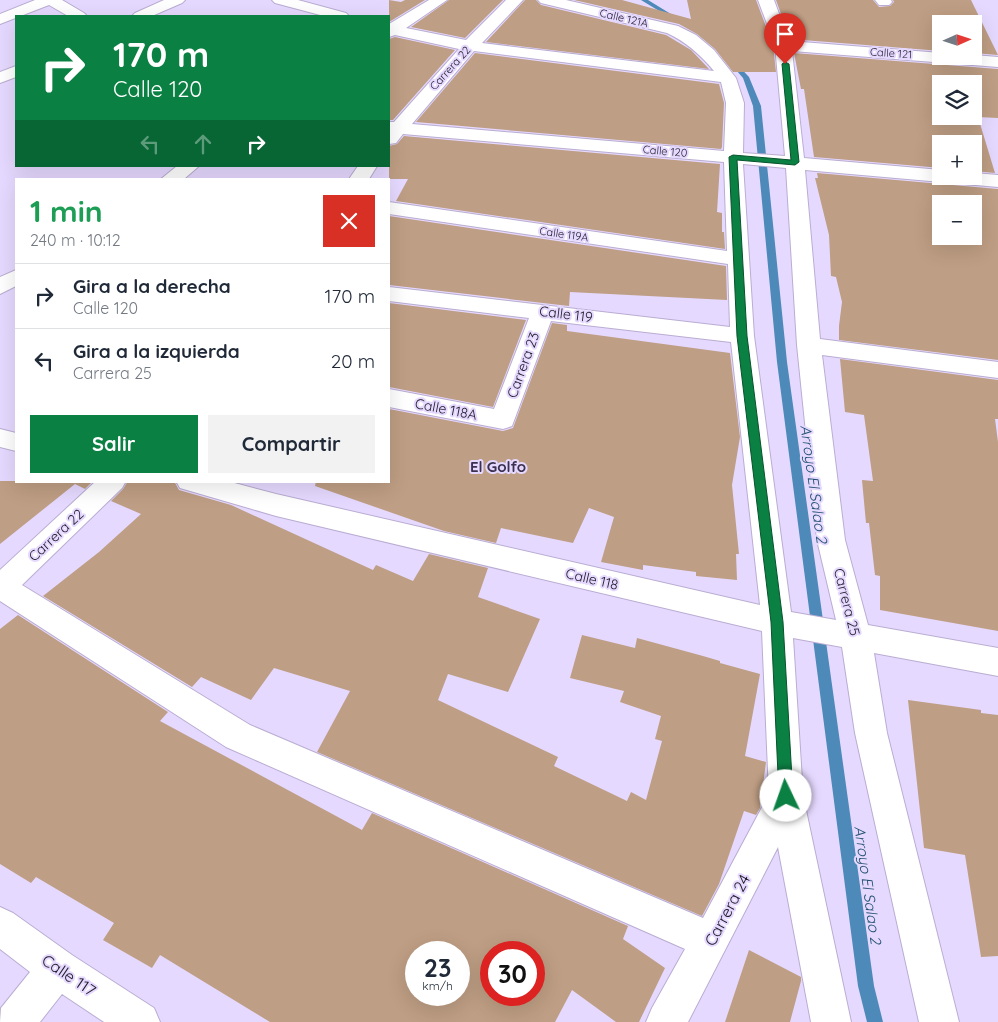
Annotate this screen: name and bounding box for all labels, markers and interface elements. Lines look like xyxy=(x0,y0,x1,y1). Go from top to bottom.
street label: Calle 121A xyxy=(598,6,650,30)
pin xyxy=(764,13,806,64)
north arrow xyxy=(932,15,982,65)
map controls xyxy=(932,15,982,245)
icon: arrive xyxy=(771,20,799,48)
text: 170 m xyxy=(113,32,209,76)
icon: right xyxy=(30,35,95,100)
street label: Carrera 22 xyxy=(427,43,473,93)
street label: Calle 121 xyxy=(869,45,913,61)
text: Calle 120 xyxy=(113,75,202,103)
button: layers xyxy=(932,75,982,125)
icon: left xyxy=(136,130,164,158)
icon: ahead xyxy=(189,130,217,158)
icon: right xyxy=(242,130,270,158)
button: + xyxy=(932,135,982,185)
street label: Calle 120 xyxy=(642,142,688,160)
text: 1 min xyxy=(30,192,103,230)
button: close xyxy=(323,195,375,247)
button: − xyxy=(932,195,982,245)
street label: Calle 119A xyxy=(539,224,589,244)
text: 240 m · 10:12 xyxy=(30,230,121,250)
text: Gira a la derecha xyxy=(73,274,231,298)
icon: right xyxy=(30,282,58,310)
text: 170 m xyxy=(324,284,375,308)
text: Calle 120 xyxy=(73,298,138,318)
street label: Calle 119 xyxy=(538,302,594,326)
street label: Carrera 23 xyxy=(503,330,543,400)
text: Gira a la izquierda xyxy=(73,339,240,363)
icon: left xyxy=(30,347,58,375)
text: 20 m xyxy=(331,349,375,373)
text: Carrera 25 xyxy=(73,363,152,383)
street label: Calle 118A xyxy=(414,394,478,424)
button: Salir xyxy=(30,415,198,473)
button: Compartir xyxy=(208,415,375,473)
water label: Arroyo El Salao 2 xyxy=(796,424,832,546)
district label: El Golfo xyxy=(470,457,526,476)
street label: Carrera 22 xyxy=(25,505,88,565)
street label: Calle 118 xyxy=(564,564,620,594)
street label: Carrera 25 xyxy=(830,566,864,638)
position arrow xyxy=(759,769,811,821)
water label: Arroyo El Salao 2 xyxy=(850,825,886,947)
street label: Carrera 24 xyxy=(700,871,754,949)
speed limit sign: 30 xyxy=(480,941,545,1006)
street label: Calle 117 xyxy=(38,950,100,1000)
text: 23 xyxy=(424,952,451,983)
text: km/h xyxy=(422,978,453,993)

